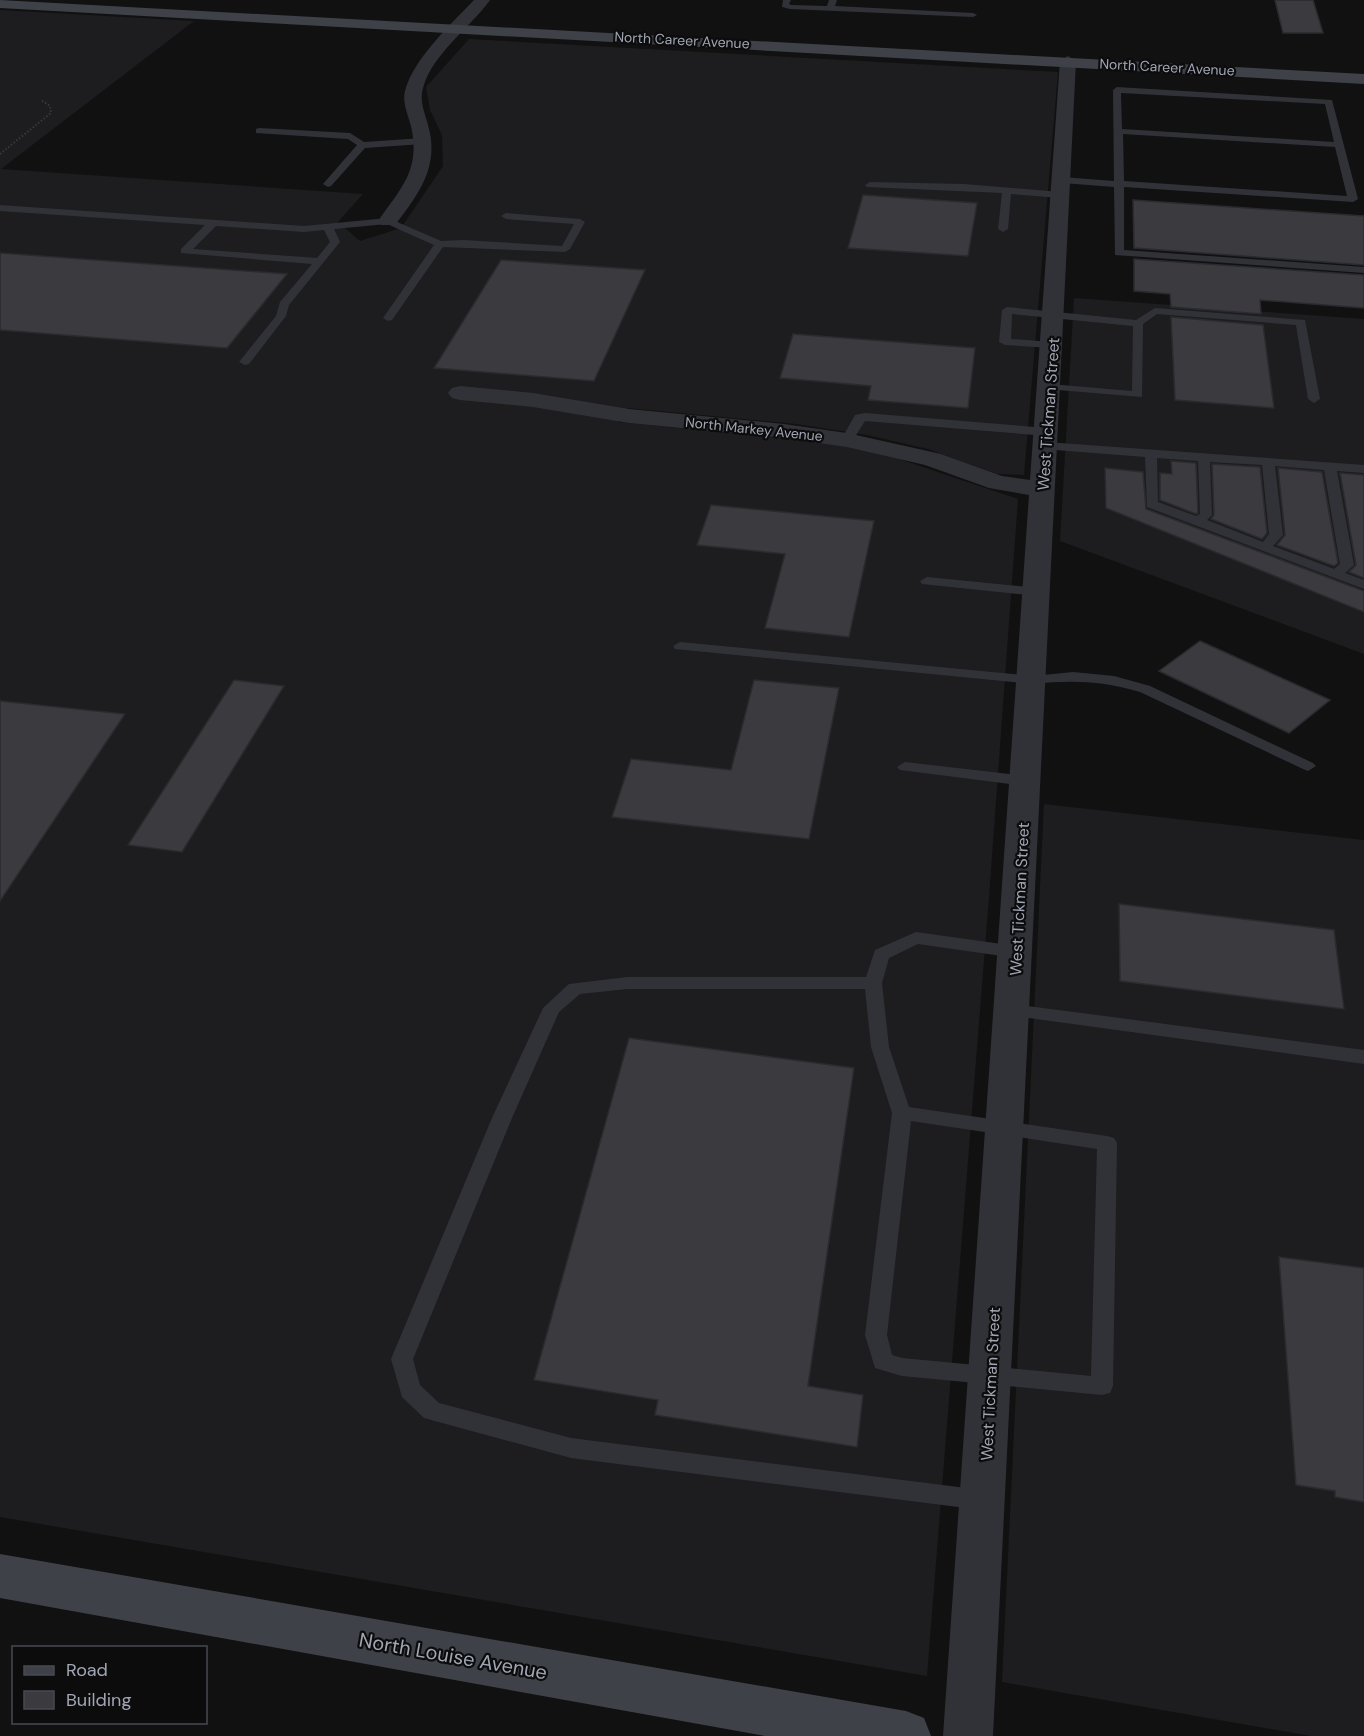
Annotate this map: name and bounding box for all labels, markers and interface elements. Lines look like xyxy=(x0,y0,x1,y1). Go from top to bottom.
street label: North Career Avenue xyxy=(614,27,750,53)
street label: North Career Avenue xyxy=(1099,54,1235,80)
street label: West Tickman Street xyxy=(1033,337,1064,491)
street label: North Markey Avenue xyxy=(684,413,824,445)
street label: West Tickman Street xyxy=(1005,822,1034,976)
street label: West Tickman Street xyxy=(976,1307,1005,1461)
street label: North Louise Avenue xyxy=(357,1627,549,1685)
legend xyxy=(12,1646,207,1724)
text: Road xyxy=(66,1658,108,1682)
text: Building xyxy=(66,1688,131,1712)

